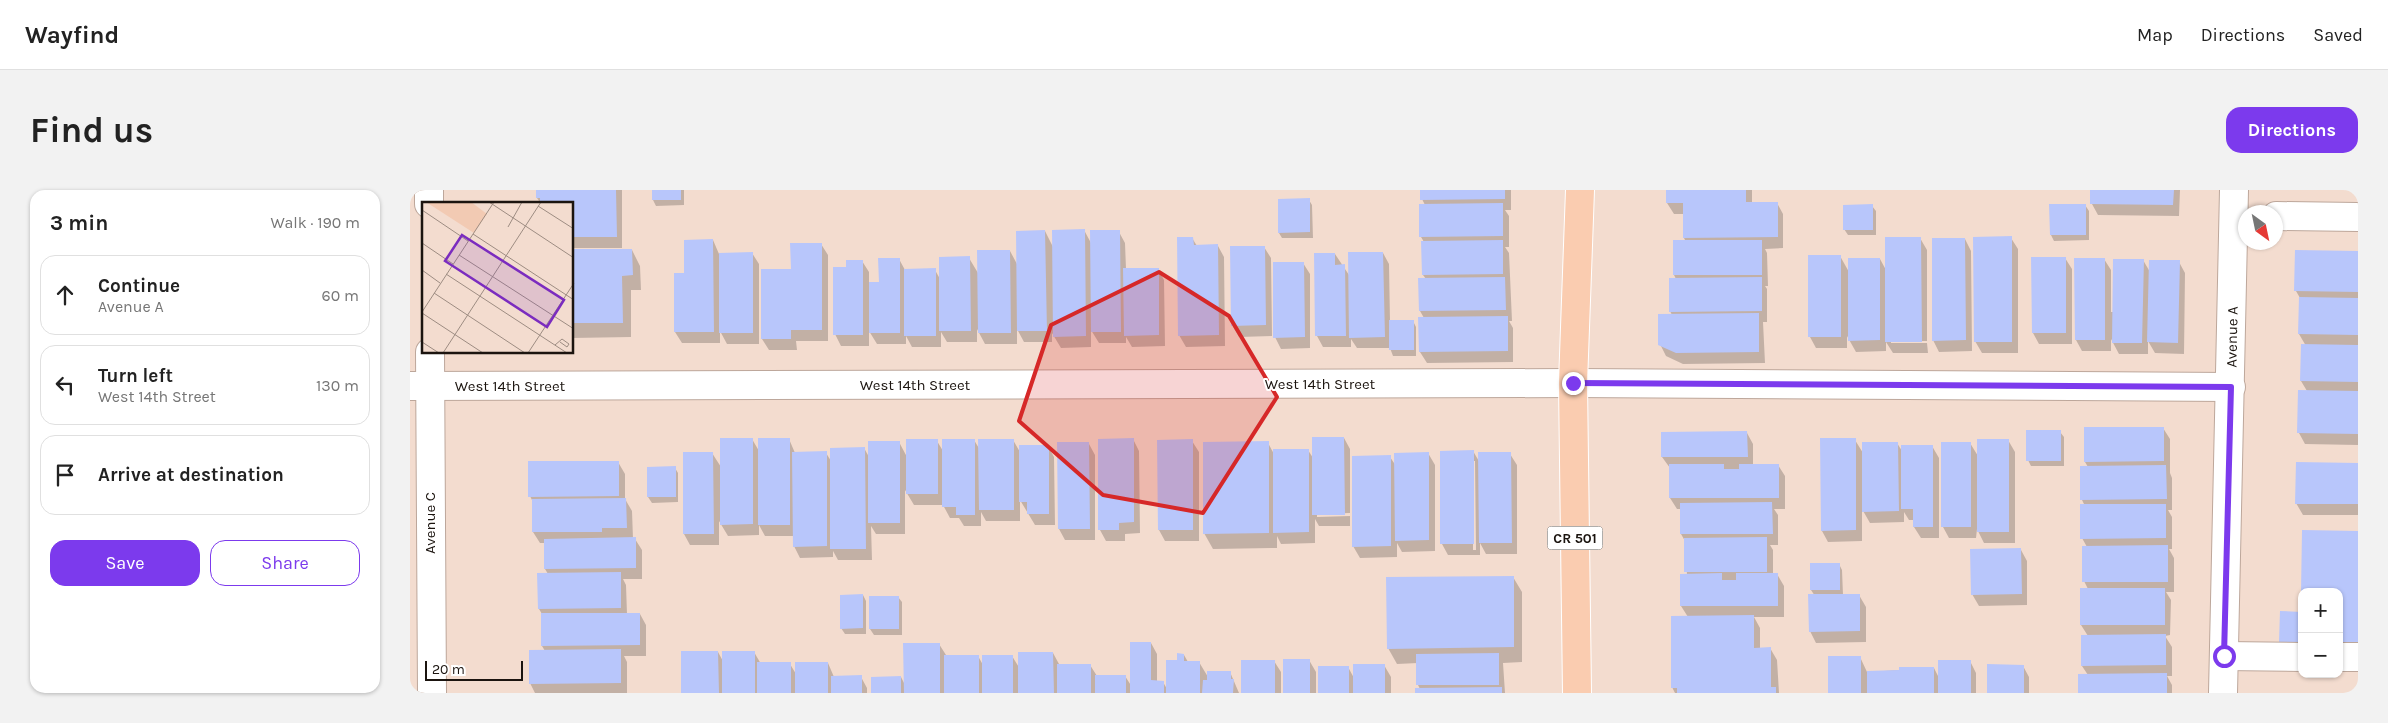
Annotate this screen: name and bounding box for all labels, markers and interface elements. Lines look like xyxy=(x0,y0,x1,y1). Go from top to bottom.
text: Wayfind xyxy=(25,21,119,49)
text: Map xyxy=(2137,24,2173,46)
text: Directions xyxy=(2201,24,2285,46)
text: Saved xyxy=(2313,24,2363,46)
button: Directions xyxy=(2226,107,2358,153)
text: Find us xyxy=(30,110,153,151)
inset map xyxy=(422,202,574,354)
north arrow xyxy=(2238,205,2283,250)
text: 3 min xyxy=(50,211,108,235)
text: Walk · 190 m xyxy=(271,213,360,232)
text: Continue xyxy=(98,275,180,297)
icon: ahead xyxy=(51,281,79,309)
text: 60 m xyxy=(322,286,359,305)
text: Avenue A xyxy=(98,297,164,316)
street label: Avenue A xyxy=(2222,306,2242,368)
text: Turn left xyxy=(98,365,173,387)
icon: left xyxy=(51,371,79,399)
route end xyxy=(1562,372,1585,395)
street label: West 14th Street xyxy=(1265,375,1376,393)
text: 130 m xyxy=(316,376,359,395)
street label: West 14th Street xyxy=(860,376,971,394)
street label: West 14th Street xyxy=(455,377,566,395)
text: West 14th Street xyxy=(98,387,216,406)
icon: arrive xyxy=(51,461,79,489)
text: Arrive at destination xyxy=(98,464,284,486)
street label: Avenue C xyxy=(421,492,439,554)
road number: CR 501 xyxy=(1548,526,1602,549)
button: Save xyxy=(50,540,200,586)
button: Share xyxy=(210,540,360,586)
map controls xyxy=(2298,588,2343,678)
button: + xyxy=(2298,588,2343,633)
button: − xyxy=(2298,633,2343,678)
route start xyxy=(2213,645,2236,668)
scale bar xyxy=(425,658,522,681)
text: 20 m xyxy=(432,661,465,678)

